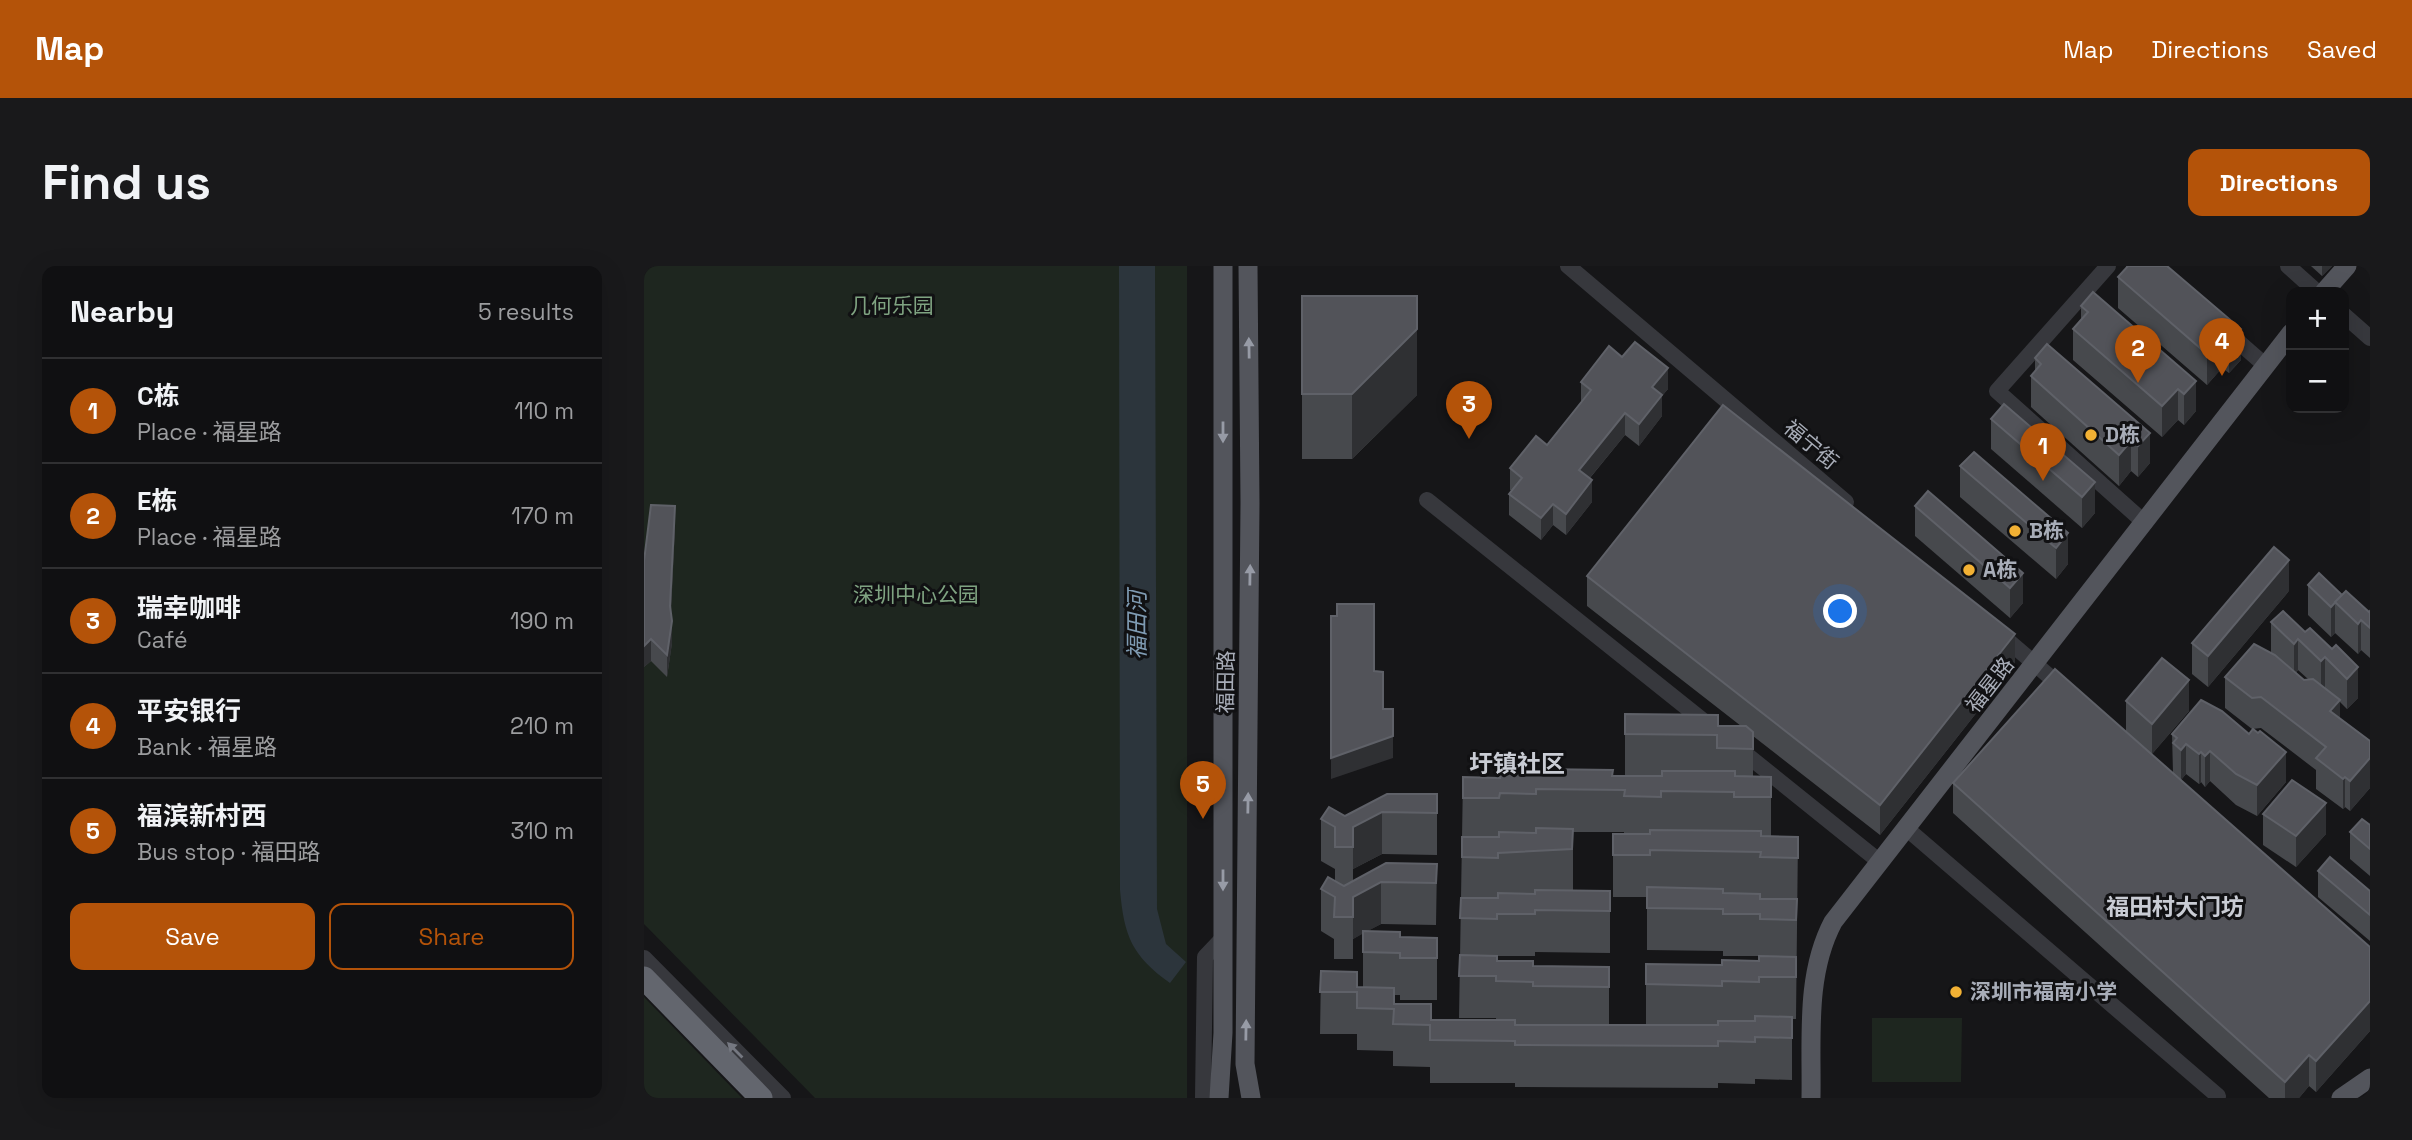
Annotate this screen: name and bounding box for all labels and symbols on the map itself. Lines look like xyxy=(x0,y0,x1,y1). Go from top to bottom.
park label: 几何乐园 xyxy=(850,292,934,319)
pin: 4 xyxy=(2199,318,2245,376)
pin: 2 xyxy=(2115,325,2161,383)
one-way arrow xyxy=(1243,337,1255,359)
pin: 3 xyxy=(1446,381,1492,439)
street label: 福宁街 xyxy=(1779,414,1844,475)
one-way arrow xyxy=(1217,421,1229,443)
place label: D栋 xyxy=(2105,421,2140,448)
pin: 1 xyxy=(2020,423,2066,481)
marker: D栋 xyxy=(2083,427,2099,443)
place label: B栋 xyxy=(2029,517,2064,544)
marker: B栋 xyxy=(2007,523,2023,539)
place label: A栋 xyxy=(1983,556,2017,583)
marker: A栋 xyxy=(1961,562,1977,578)
one-way arrow xyxy=(1244,564,1256,586)
park label: 深圳中心公园 xyxy=(853,581,979,608)
water label: 福田河 xyxy=(1122,587,1152,660)
your location xyxy=(1823,594,1857,628)
street label: 福田路 xyxy=(1211,650,1240,714)
street label: 福星路 xyxy=(1960,652,2020,718)
district label: 圩镇社区 xyxy=(1469,748,1565,779)
pin: 5 xyxy=(1180,761,1226,819)
one-way arrow xyxy=(1242,791,1254,813)
one-way arrow xyxy=(1217,869,1229,891)
district label: 福田村大门坊 xyxy=(2106,892,2244,922)
place label: 深圳市福南小学 xyxy=(1970,978,2117,1005)
marker: 深圳市福南小学 xyxy=(1948,984,1964,1000)
one-way arrow xyxy=(1240,1019,1251,1041)
one-way arrow xyxy=(727,1042,743,1059)

